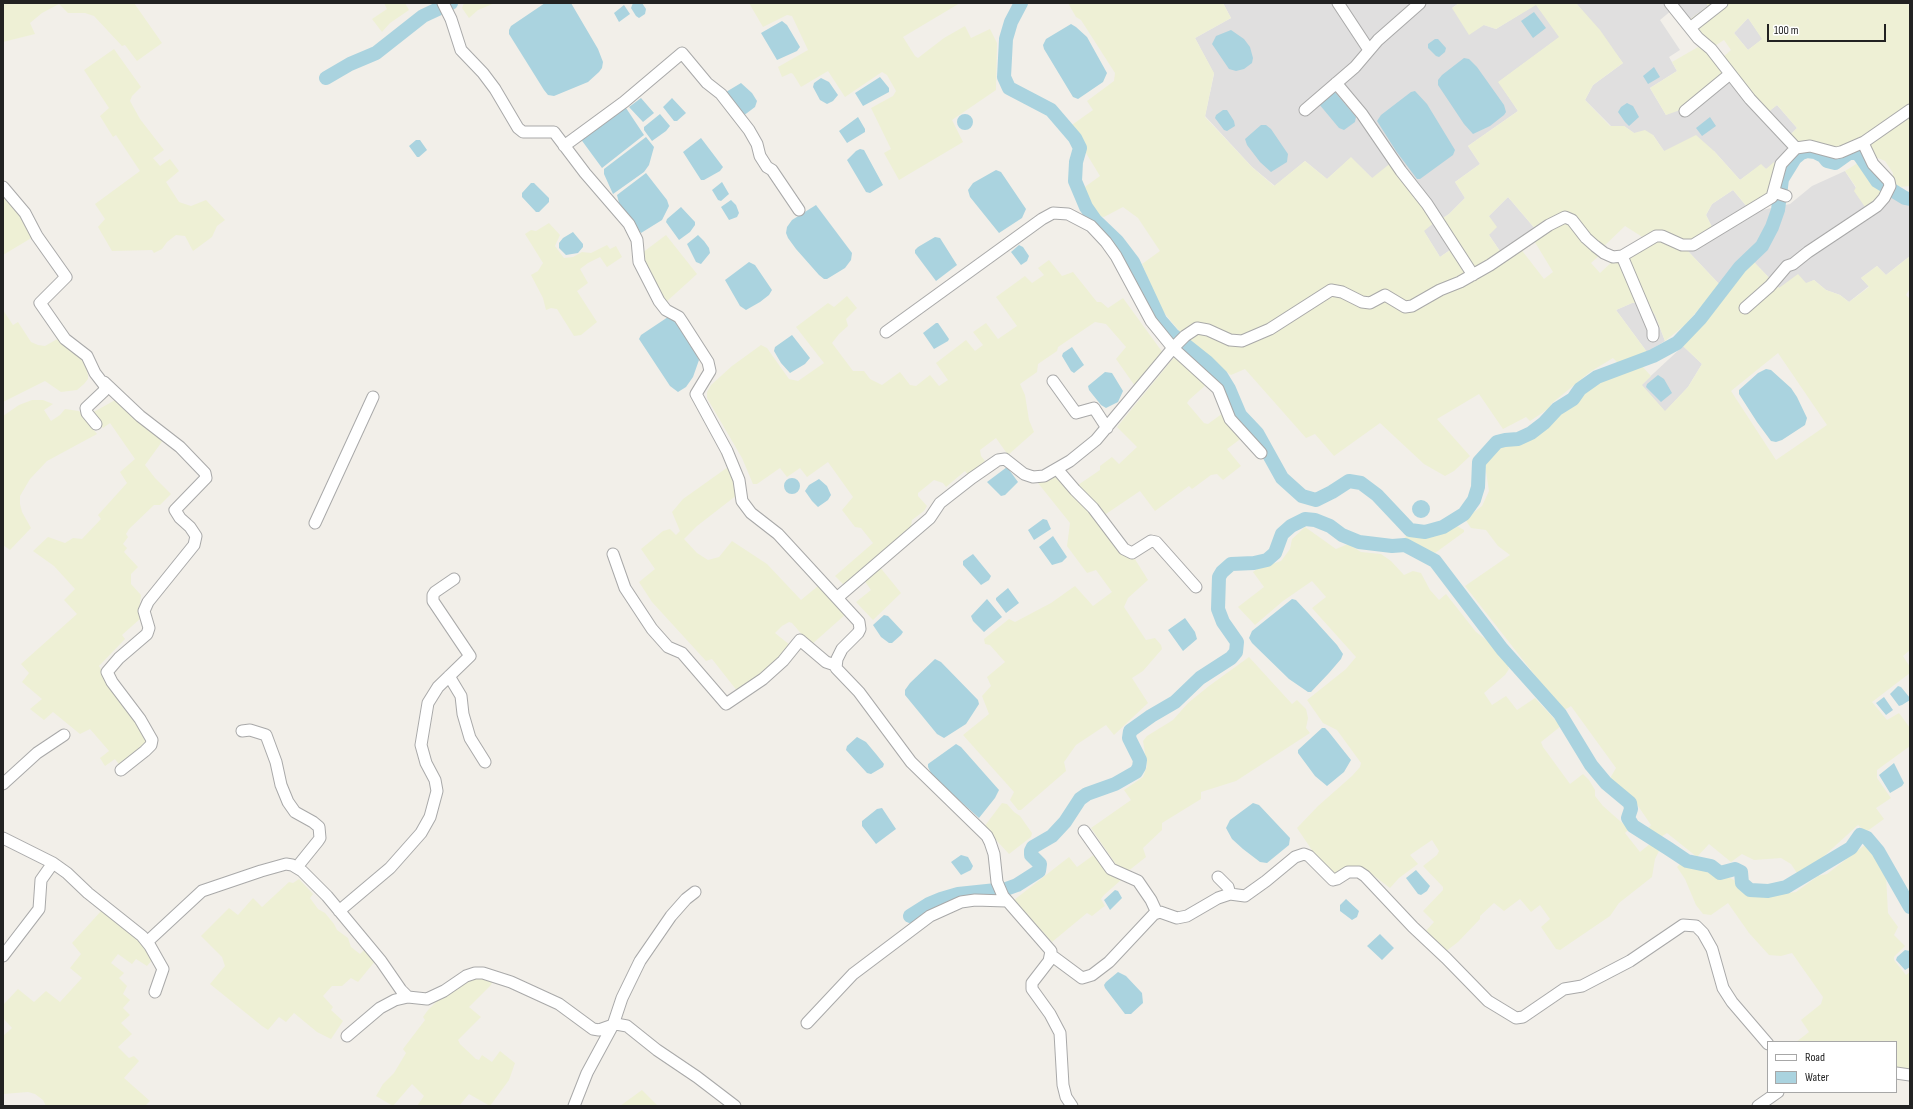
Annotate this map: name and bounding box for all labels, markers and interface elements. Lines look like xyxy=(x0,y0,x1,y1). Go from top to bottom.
scale bar xyxy=(1769,16,1888,42)
text: 100 m xyxy=(1774,23,1799,38)
legend xyxy=(1767,1041,1897,1093)
text: Road xyxy=(1805,1050,1825,1065)
text: Water xyxy=(1805,1070,1829,1085)

